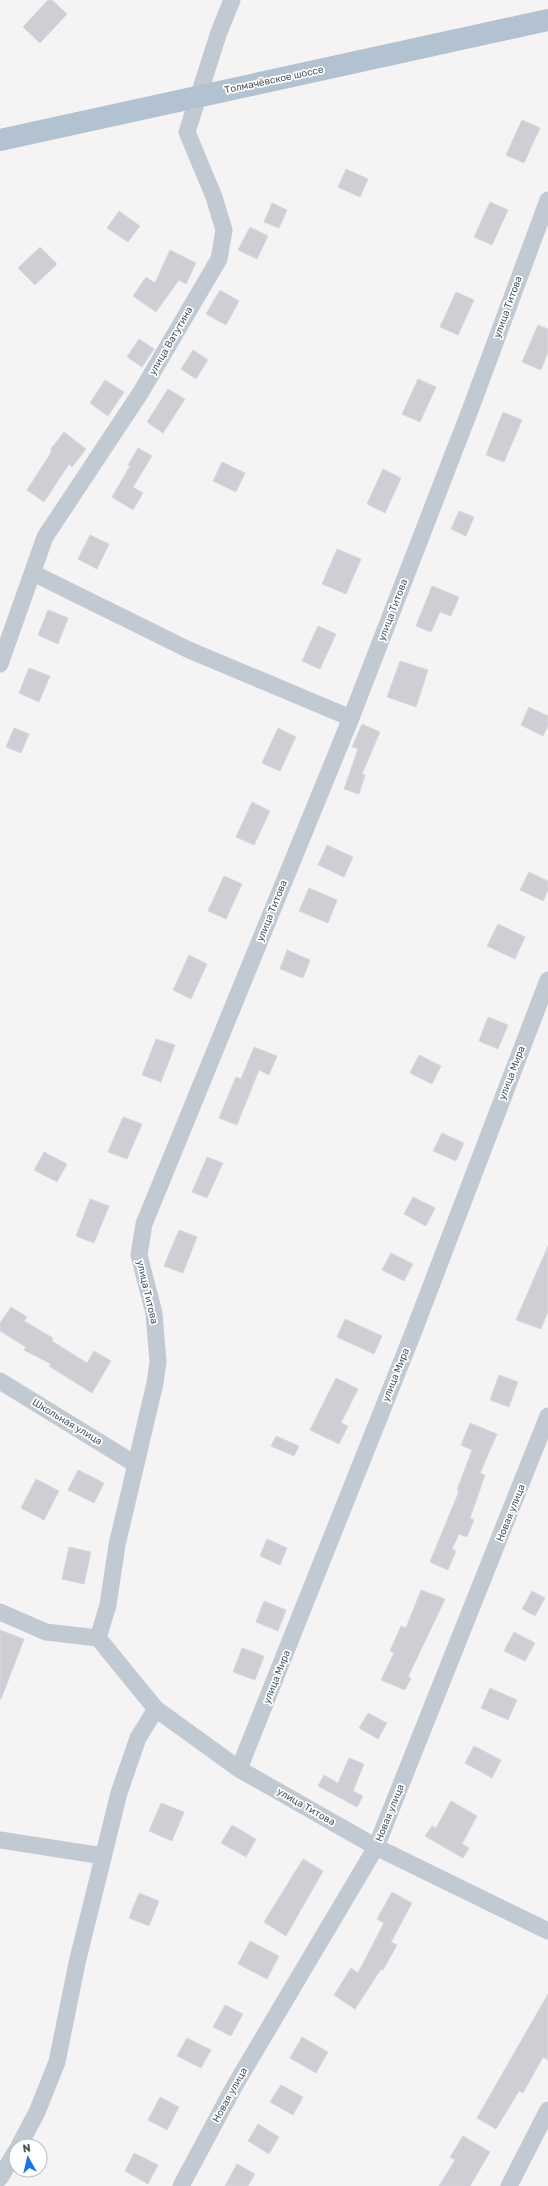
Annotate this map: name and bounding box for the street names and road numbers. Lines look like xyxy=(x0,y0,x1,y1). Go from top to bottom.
street label: Толмачёвское шоссе xyxy=(223,64,325,96)
street label: улица Титова xyxy=(491,274,525,340)
street label: улица Ватутина xyxy=(147,305,195,377)
street label: улица Титова xyxy=(376,577,410,643)
street label: улица Титова xyxy=(254,879,290,943)
street label: улица Мира xyxy=(496,1044,528,1102)
street label: улица Титова xyxy=(134,1259,160,1325)
street label: улица Мира xyxy=(380,1346,412,1404)
street label: Школьная улица xyxy=(30,1396,104,1448)
street label: Новая улица xyxy=(494,1483,528,1543)
street label: улица Мира xyxy=(261,1648,293,1706)
street label: Новая улица xyxy=(373,1783,407,1843)
street label: улица Титова xyxy=(275,1786,337,1828)
street label: Новая улица xyxy=(210,2066,250,2124)

